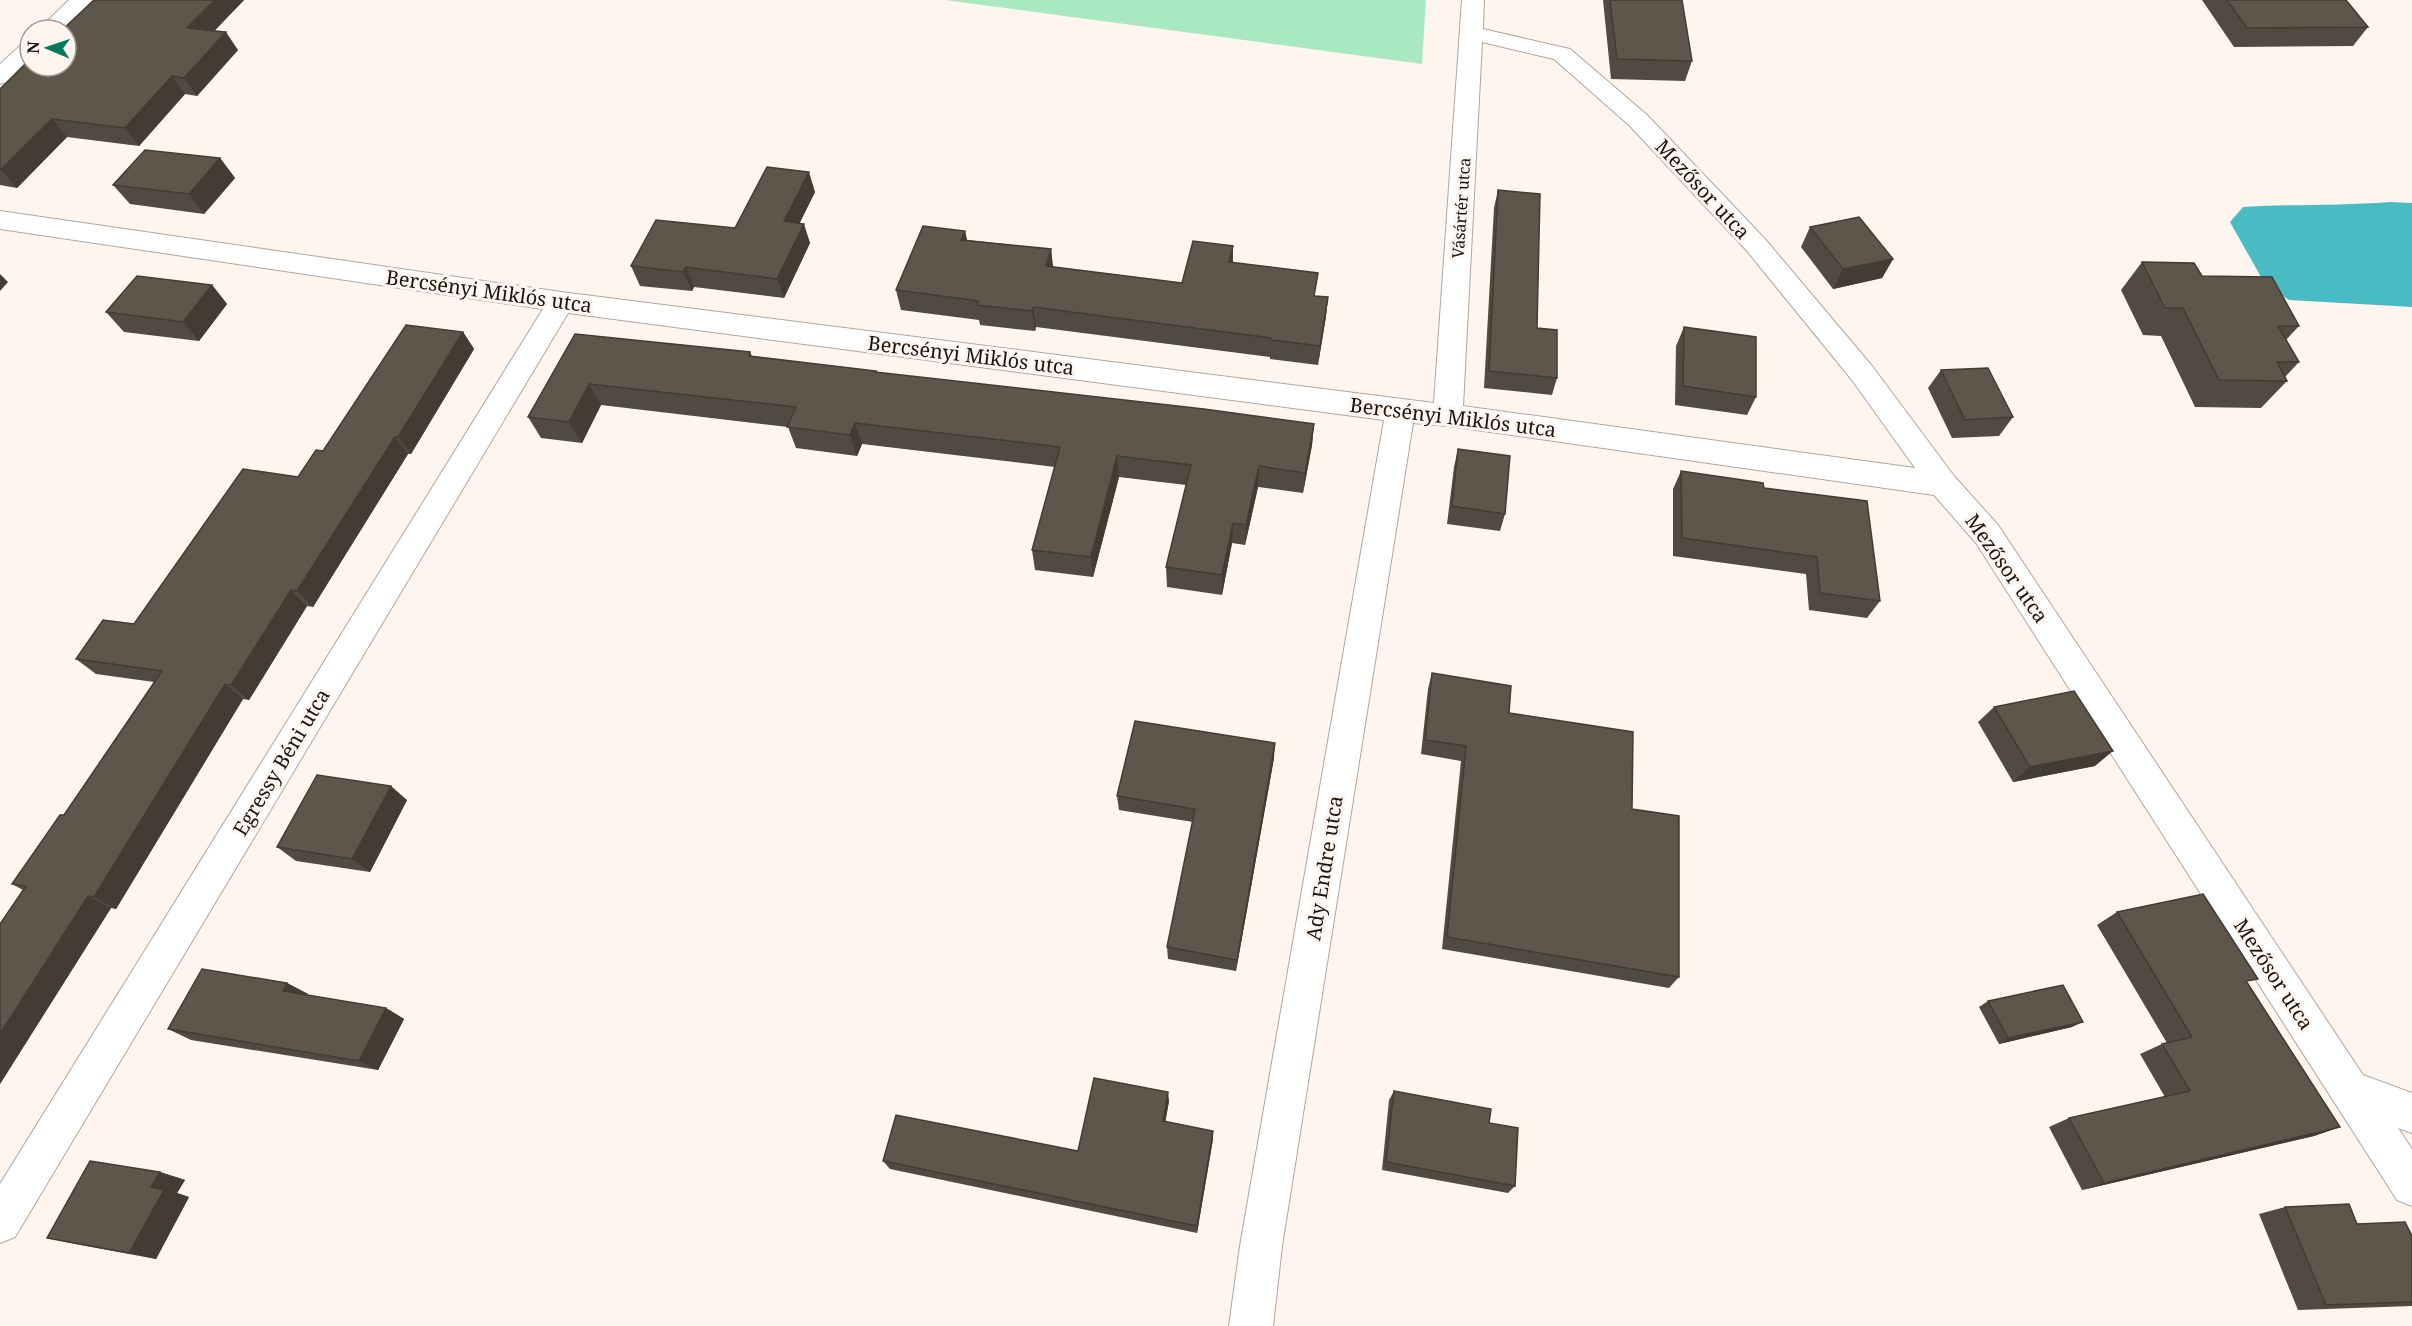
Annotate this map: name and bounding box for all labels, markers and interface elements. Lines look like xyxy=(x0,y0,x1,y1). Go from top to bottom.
north arrow xyxy=(18,18,78,78)
text: N xyxy=(22,40,44,54)
street label: Mezősor utca xyxy=(1650,133,1756,245)
street label: Vásártér utca xyxy=(1446,157,1476,259)
street label: Bercsényi Miklós utca xyxy=(384,263,594,319)
street label: Bercsényi Miklós utca xyxy=(866,329,1076,381)
street label: Bercsényi Miklós utca xyxy=(1348,391,1558,443)
street label: Mezősor utca xyxy=(1959,508,2055,628)
street label: Egressy Béni utca xyxy=(226,683,336,841)
street label: Ady Endre utca xyxy=(1299,794,1349,942)
street label: Mezősor utca xyxy=(2228,913,2320,1035)

